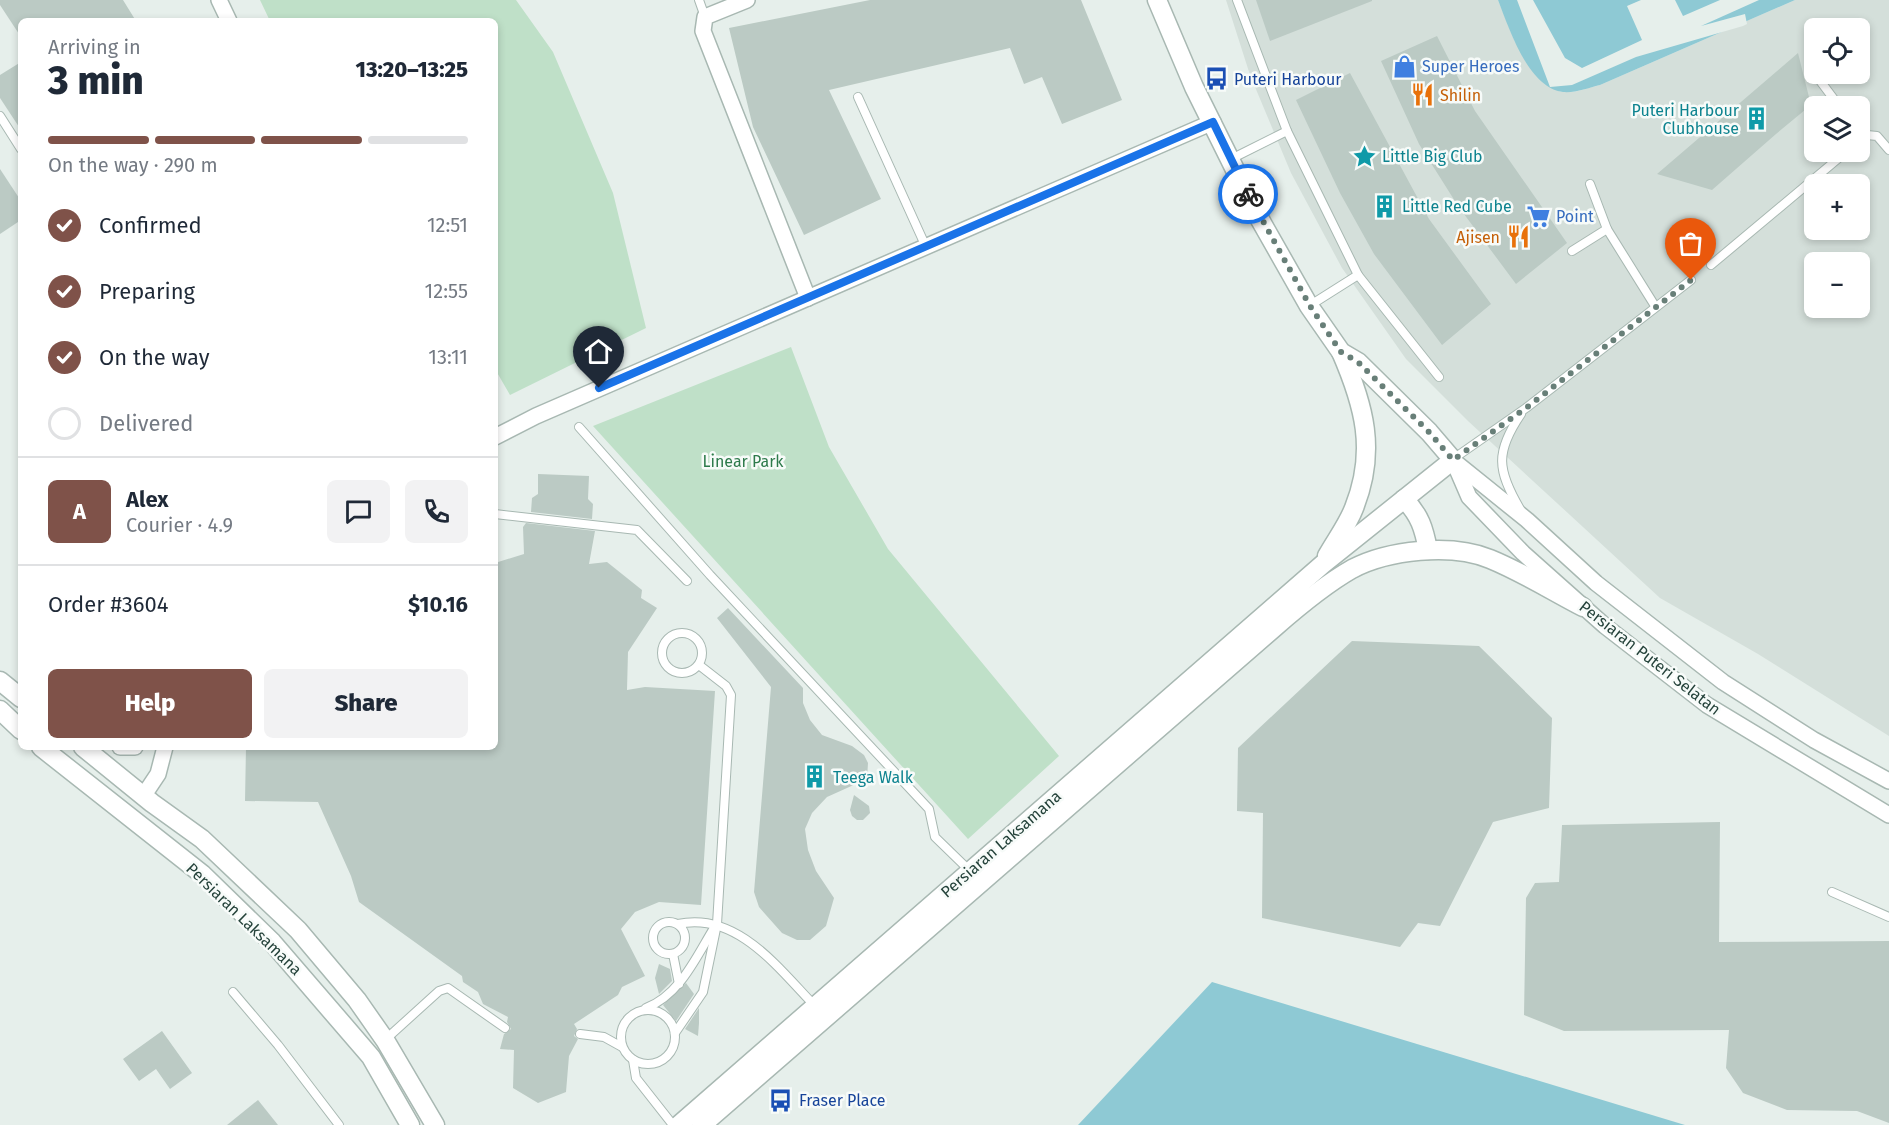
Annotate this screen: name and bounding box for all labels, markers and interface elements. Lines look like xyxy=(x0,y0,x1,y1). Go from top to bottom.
map controls xyxy=(1804,18,1870,318)
button: locate xyxy=(1804,18,1870,84)
text: Arriving in xyxy=(48,35,141,59)
shop icon: Super Heroes xyxy=(1391,53,1417,79)
text: 13:20–13:25 xyxy=(355,56,468,83)
place label: Super Heroes xyxy=(1422,57,1520,76)
text: 3 min xyxy=(48,58,144,104)
bus stop icon: Puteri Harbour xyxy=(1203,66,1229,92)
place label: Puteri Harbour xyxy=(1234,70,1342,89)
restaurant icon: Shilin xyxy=(1409,82,1435,108)
place label: Shilin xyxy=(1440,86,1481,105)
button: layers xyxy=(1804,96,1870,162)
place label: Puteri Harbour Clubhouse xyxy=(1632,101,1740,138)
building icon: Puteri Harbour Clubhouse xyxy=(1744,106,1770,132)
place icon: Little Big Club xyxy=(1351,143,1377,169)
place label: Little Big Club xyxy=(1382,147,1483,166)
text: On the way · 290 m xyxy=(48,153,218,177)
courier xyxy=(1218,164,1278,224)
button: + xyxy=(1804,174,1870,240)
icon: bike xyxy=(1232,178,1265,211)
building icon: Little Red Cube xyxy=(1371,193,1397,219)
place label: Little Red Cube xyxy=(1402,197,1512,216)
supermarket icon: Point xyxy=(1525,203,1551,229)
place label: Point xyxy=(1556,207,1594,226)
icon: check xyxy=(48,209,81,242)
text: Confirmed xyxy=(99,212,202,239)
text: 12:51 xyxy=(427,213,468,237)
pin xyxy=(1665,218,1716,280)
restaurant icon: Ajisen xyxy=(1505,224,1531,250)
icon: bag xyxy=(1674,227,1707,260)
place label: Ajisen xyxy=(1456,228,1500,247)
button: − xyxy=(1804,252,1870,318)
icon: check xyxy=(48,275,81,308)
text: Preparing xyxy=(99,278,195,305)
text: 12:55 xyxy=(425,279,468,303)
pin xyxy=(573,326,624,388)
icon: home xyxy=(582,335,615,368)
icon: check xyxy=(48,341,81,374)
text: On the way xyxy=(99,344,210,371)
text: 13:11 xyxy=(428,345,468,369)
text: Delivered xyxy=(99,410,194,437)
park label: Linear Park xyxy=(702,452,784,471)
button: chat xyxy=(327,480,390,543)
button: phone xyxy=(405,480,468,543)
text: Alex xyxy=(126,486,169,513)
text: A xyxy=(73,498,86,525)
text: Courier · 4.9 xyxy=(126,513,233,537)
text: Order #3604 xyxy=(48,591,168,618)
text: $10.16 xyxy=(408,591,468,618)
street label: Persiaran Puteri Selatan xyxy=(1576,597,1724,719)
button: Help xyxy=(48,669,252,738)
button: Share xyxy=(264,669,468,738)
building icon: Teega Walk xyxy=(802,764,828,790)
place label: Teega Walk xyxy=(833,768,914,787)
street label: Persiaran Laksamana xyxy=(937,787,1065,901)
street label: Persiaran Laksamana xyxy=(182,859,306,979)
bus stop icon: Fraser Place xyxy=(768,1087,794,1113)
place label: Fraser Place xyxy=(799,1091,886,1110)

